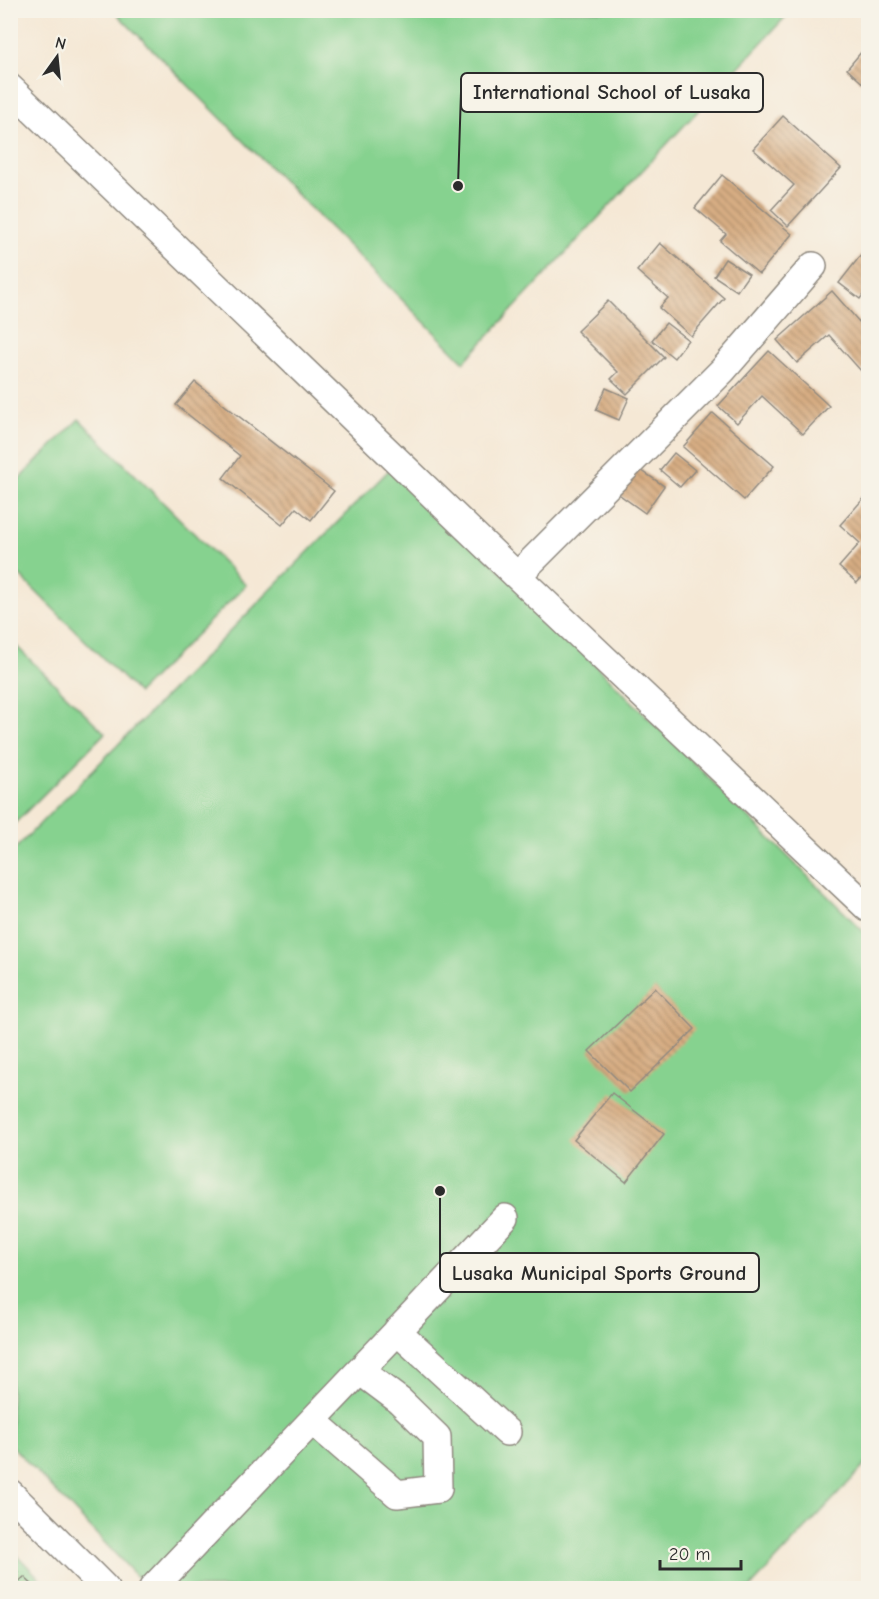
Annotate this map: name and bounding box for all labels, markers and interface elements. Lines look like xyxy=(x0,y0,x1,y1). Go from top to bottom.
north arrow xyxy=(27,27,87,87)
text: N xyxy=(53,33,68,54)
callout: International School of Lusaka xyxy=(461,73,763,112)
text: International School of Lusaka xyxy=(473,80,751,104)
callout: Lusaka Municipal Sports Ground xyxy=(440,1253,759,1292)
text: Lusaka Municipal Sports Ground xyxy=(452,1261,746,1285)
scale bar xyxy=(660,1533,741,1571)
text: 20 m xyxy=(669,1544,710,1565)

